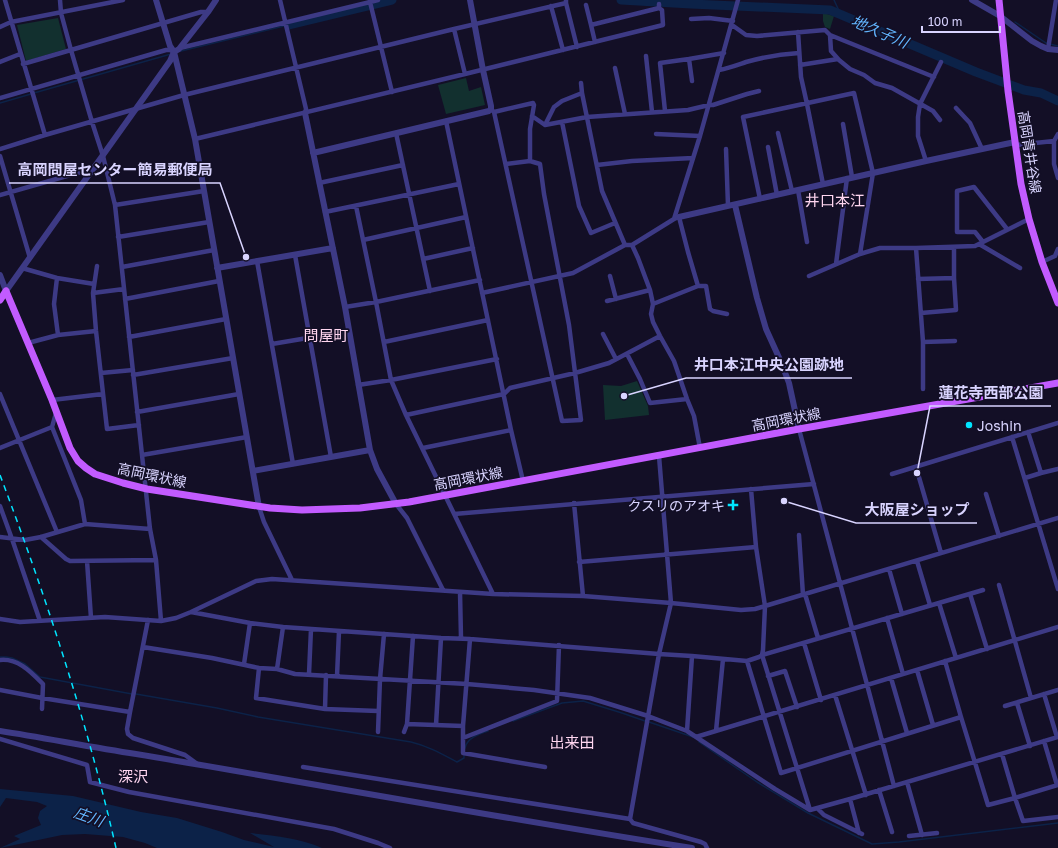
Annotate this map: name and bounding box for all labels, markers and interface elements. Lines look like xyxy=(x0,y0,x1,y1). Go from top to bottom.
scale bar xyxy=(922,8,1000,34)
water label: 地久子川 xyxy=(849,11,913,52)
text: 100 m xyxy=(928,14,962,29)
street label: 高岡青井谷線 xyxy=(1015,109,1045,195)
callout: 高岡問屋センター簡易郵便局 xyxy=(9,156,220,183)
text: 高岡問屋センター簡易郵便局 xyxy=(17,160,213,178)
district label: 井口本江 xyxy=(805,191,865,209)
district label: 問屋町 xyxy=(303,326,349,344)
callout: 井口本江中央公園跡地 xyxy=(686,351,852,378)
text: 井口本江中央公園跡地 xyxy=(694,355,844,373)
callout: 蓮花寺西部公園 xyxy=(930,379,1051,406)
text: 蓮花寺西部公園 xyxy=(938,383,1044,401)
street label: 高岡環状線 xyxy=(750,404,822,434)
place label: Joshin xyxy=(977,417,1022,434)
marker: Joshin xyxy=(964,420,974,430)
street label: 高岡環状線 xyxy=(116,459,188,491)
street label: 高岡環状線 xyxy=(432,463,504,493)
callout: 大阪屋ショップ xyxy=(856,496,977,523)
place label: クスリのアオキ xyxy=(627,497,725,514)
marker: クスリのアオキ xyxy=(728,500,738,510)
text: 大阪屋ショップ xyxy=(864,500,970,518)
district label: 出来田 xyxy=(549,733,595,751)
district label: 深沢 xyxy=(118,767,148,785)
water label: 庄川 xyxy=(72,802,108,830)

